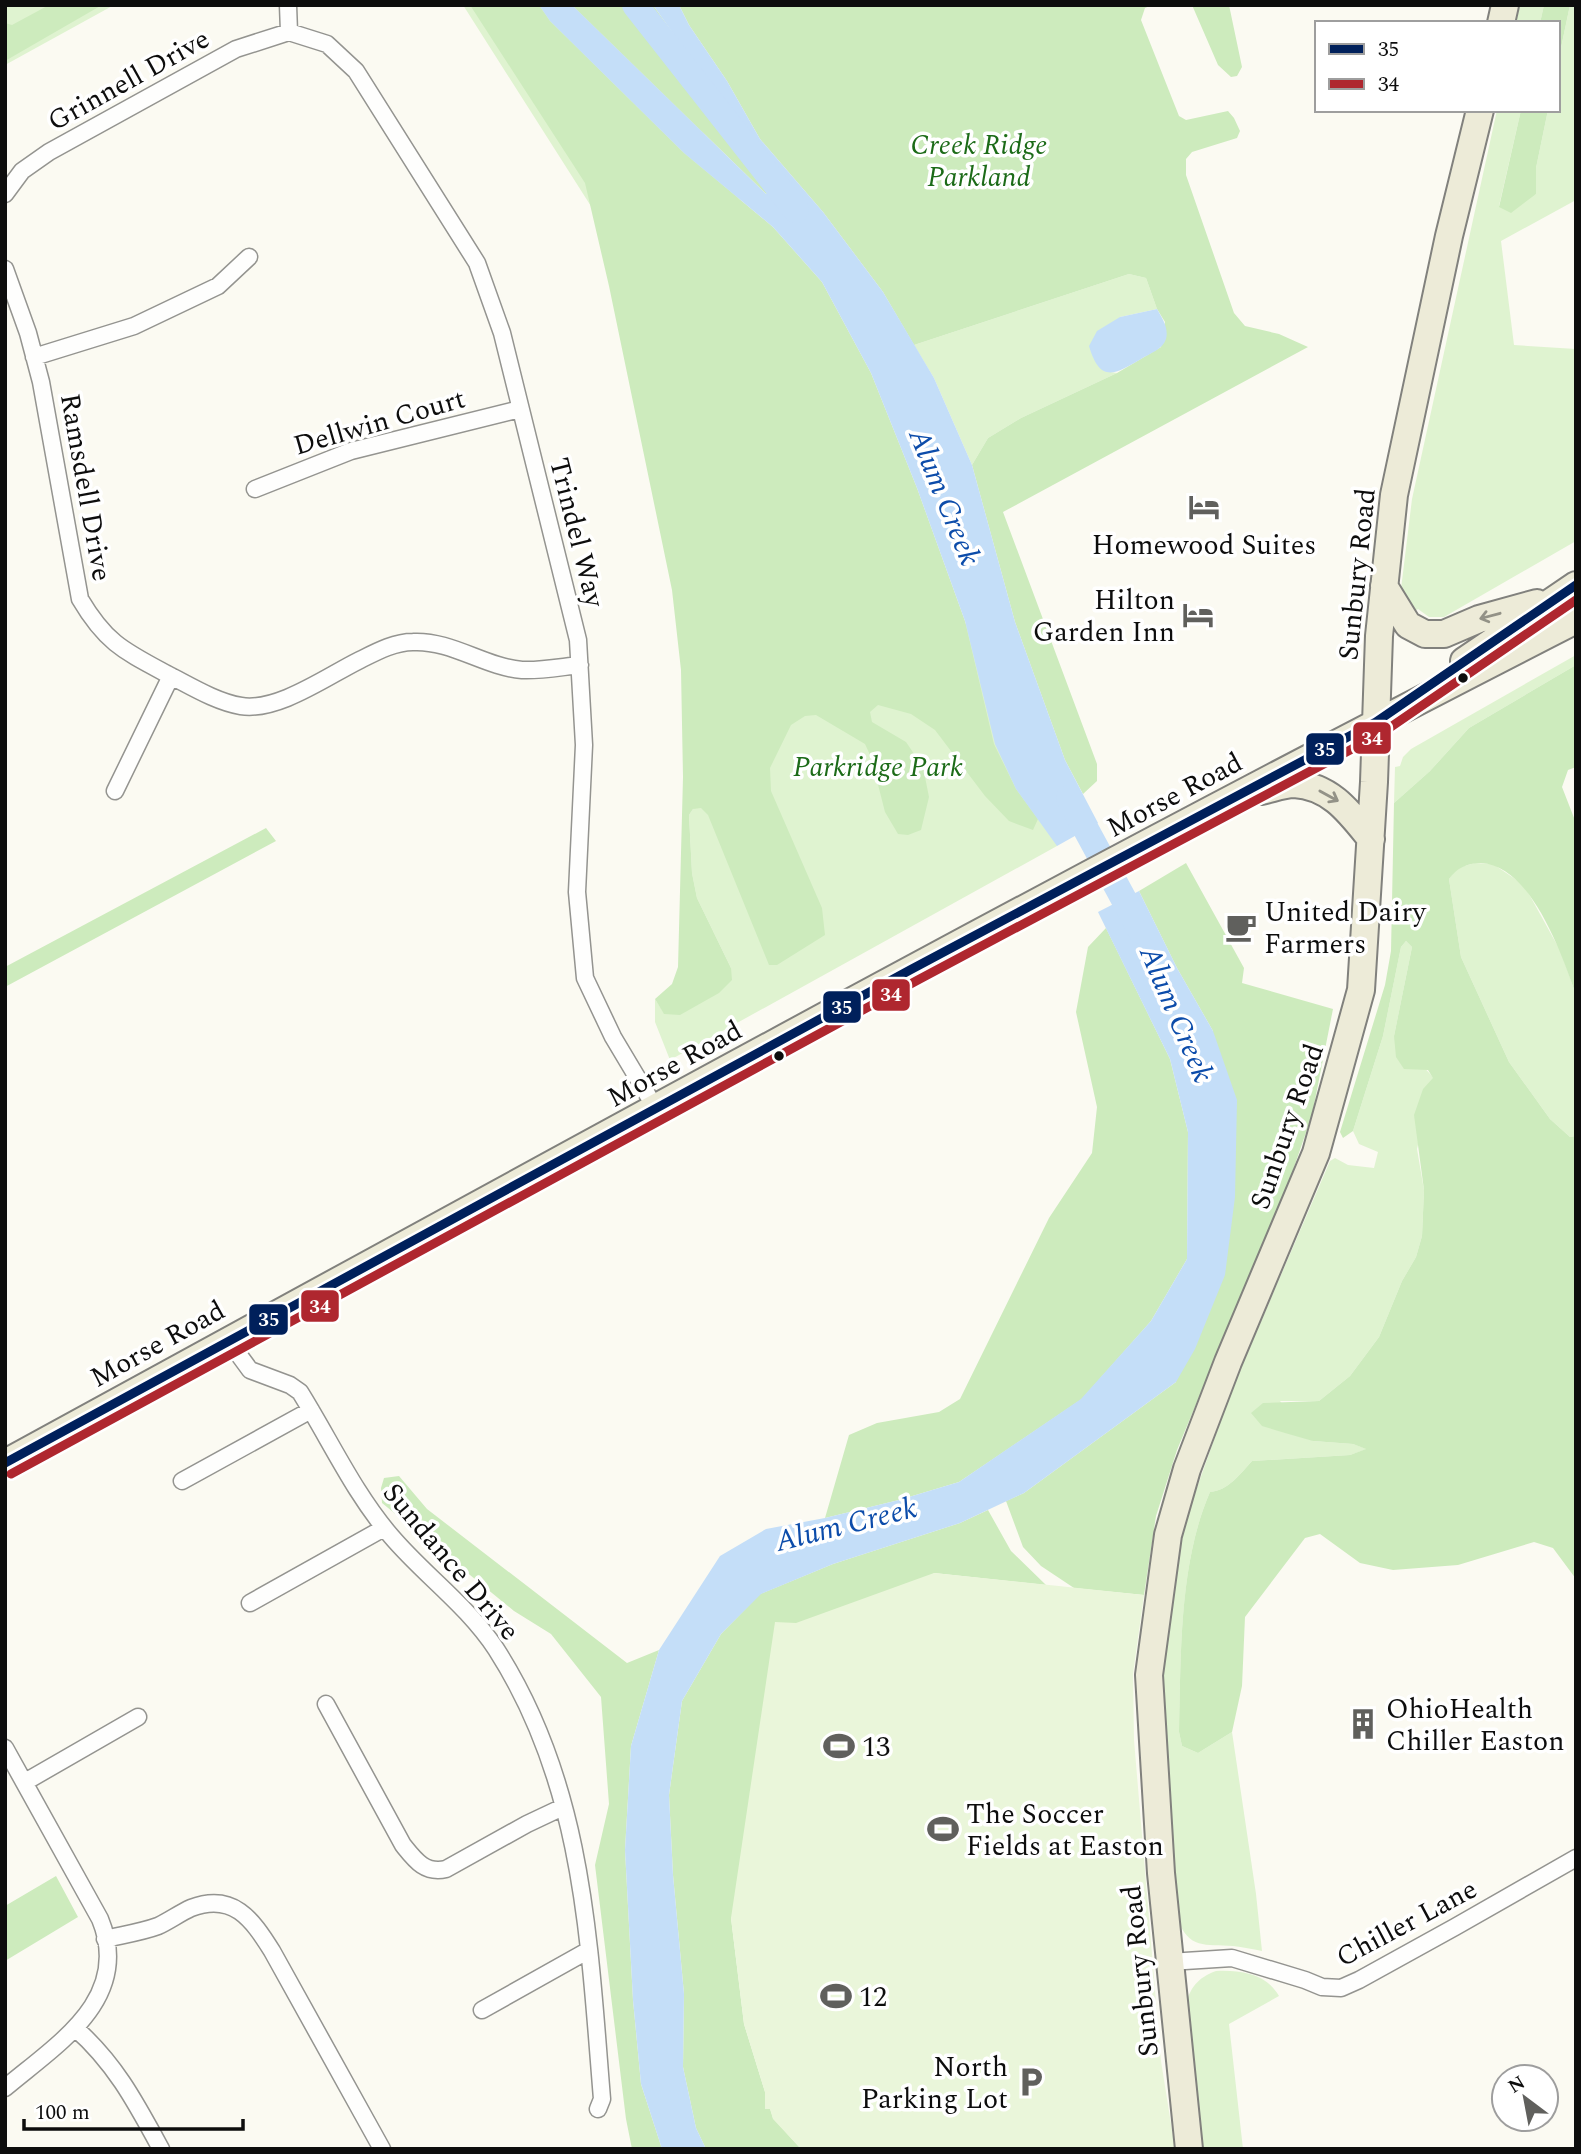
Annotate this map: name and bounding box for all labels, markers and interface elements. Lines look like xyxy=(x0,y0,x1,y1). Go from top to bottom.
street label: Grinnell Drive xyxy=(40,18,218,143)
legend xyxy=(1315,21,1560,112)
text: 35 xyxy=(1378,34,1399,66)
text: 34 xyxy=(1378,69,1400,101)
park label: Creek Ridge Parkland xyxy=(911,124,1047,199)
street label: Dellwin Court xyxy=(288,377,471,468)
street label: Ramsdell Drive xyxy=(48,390,123,585)
water label: Alum Creek xyxy=(895,421,993,573)
street label: Trindel Way xyxy=(537,453,616,613)
street label: Sunbury Road xyxy=(1327,486,1388,662)
hotel icon: Homewood Suites xyxy=(1187,490,1221,524)
place label: Homewood Suites xyxy=(1092,524,1316,567)
place label: Hilton Garden Inn xyxy=(1033,579,1175,654)
hotel icon: Hilton Garden Inn xyxy=(1181,598,1215,632)
one-way arrow xyxy=(1479,610,1501,623)
unlabelled marker xyxy=(1456,671,1470,685)
line badge: 34 xyxy=(1352,721,1392,755)
text: 34 xyxy=(1361,725,1383,754)
line badge: 35 xyxy=(1305,732,1345,766)
text: 35 xyxy=(1314,736,1336,765)
street label: Morse Road xyxy=(1099,741,1251,849)
park label: Parkridge Park xyxy=(793,746,963,789)
one-way arrow xyxy=(1318,789,1338,803)
place label: United Dairy Farmers xyxy=(1264,891,1427,966)
cafe icon: United Dairy Farmers xyxy=(1224,910,1258,944)
water label: Alum Creek xyxy=(1126,938,1226,1090)
line badge: 34 xyxy=(871,978,911,1012)
text: 34 xyxy=(880,981,902,1010)
line badge: 35 xyxy=(822,990,862,1024)
text: 35 xyxy=(831,994,853,1023)
street label: Morse Road xyxy=(599,1009,750,1119)
street label: Sunbury Road xyxy=(1239,1038,1336,1215)
unlabelled marker xyxy=(772,1049,786,1063)
street label: Morse Road xyxy=(82,1289,233,1399)
line badge: 34 xyxy=(300,1289,340,1323)
text: 34 xyxy=(309,1293,331,1322)
line badge: 35 xyxy=(248,1303,289,1336)
text: 35 xyxy=(258,1306,280,1335)
street label: Sundance Drive xyxy=(372,1473,530,1650)
water label: Alum Creek xyxy=(770,1485,922,1565)
place label: OhioHealth Chiller Easton xyxy=(1386,1688,1564,1763)
building icon: OhioHealth Chiller Easton xyxy=(1346,1707,1380,1741)
place label: 13 xyxy=(862,1726,890,1769)
sports icon: 13 xyxy=(822,1729,856,1763)
place label: The Soccer Fields at Easton xyxy=(966,1793,1164,1868)
sports icon: The Soccer Fields at Easton xyxy=(926,1812,960,1846)
street label: Chiller Lane xyxy=(1328,1868,1485,1979)
street label: Sunbury Road xyxy=(1110,1883,1171,2059)
place label: 12 xyxy=(859,1976,887,2019)
sports icon: 12 xyxy=(819,1979,853,2013)
place label: North Parking Lot xyxy=(861,2046,1008,2121)
north arrow xyxy=(1490,2063,1560,2133)
parking icon: North Parking Lot xyxy=(1014,2065,1048,2099)
text: N xyxy=(1503,2068,1531,2101)
scale bar xyxy=(24,2088,243,2132)
text: 100 m xyxy=(35,2097,90,2129)

